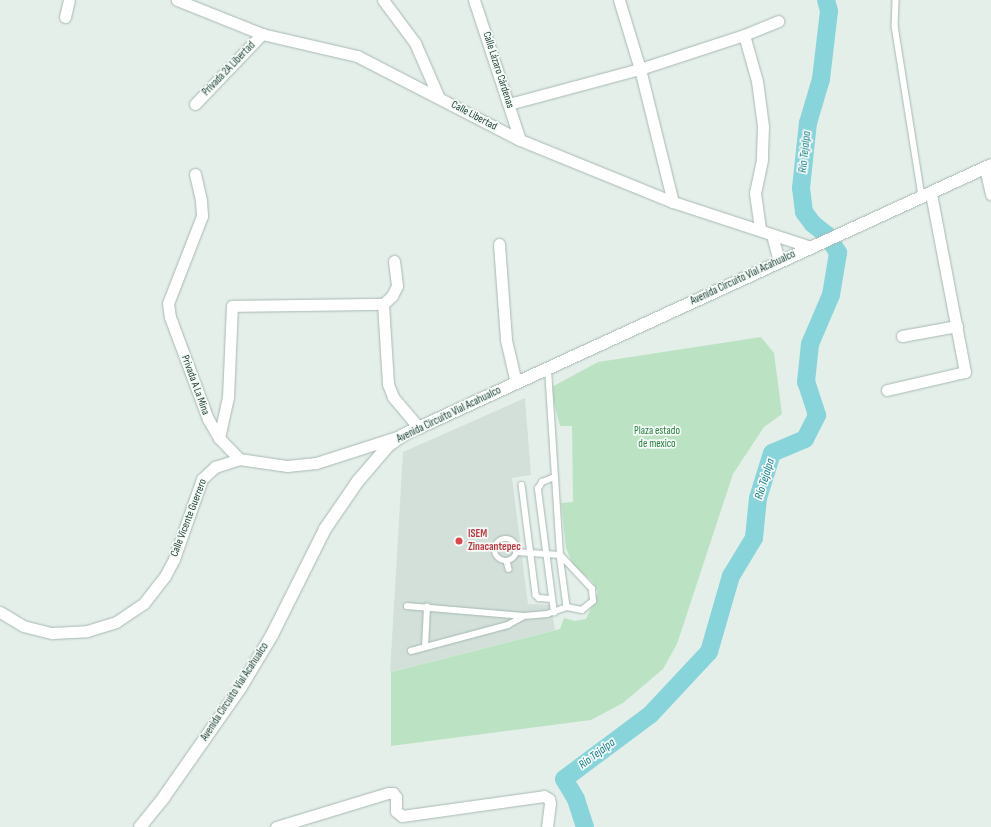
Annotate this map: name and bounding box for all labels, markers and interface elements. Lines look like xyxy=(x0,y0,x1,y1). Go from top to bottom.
street label: Calle Lázaro Cárdenas xyxy=(479,30,517,110)
street label: Privada 2A Libertad xyxy=(200,39,258,99)
street label: Calle Libertad xyxy=(449,98,499,134)
water label: Río Tejalpa xyxy=(796,130,814,174)
street label: Avenida Circuito Vial Acahualco xyxy=(688,248,798,308)
street label: Privada A La Mina xyxy=(178,353,212,417)
street label: Avenida Circuito Vial Acahualco xyxy=(395,384,503,446)
park label: Plaza estado de mexico xyxy=(634,425,680,451)
water label: Río Tejalpa xyxy=(752,457,778,501)
street label: Calle Vicente Guerrero xyxy=(168,477,210,559)
place label: ISEM Zinacantepec xyxy=(468,528,521,554)
marker: ISEM Zinacantepec xyxy=(453,535,465,547)
street label: Avenida Circuito Vial Acahualco xyxy=(198,640,272,744)
water label: Río Tejalpa xyxy=(576,736,618,772)

